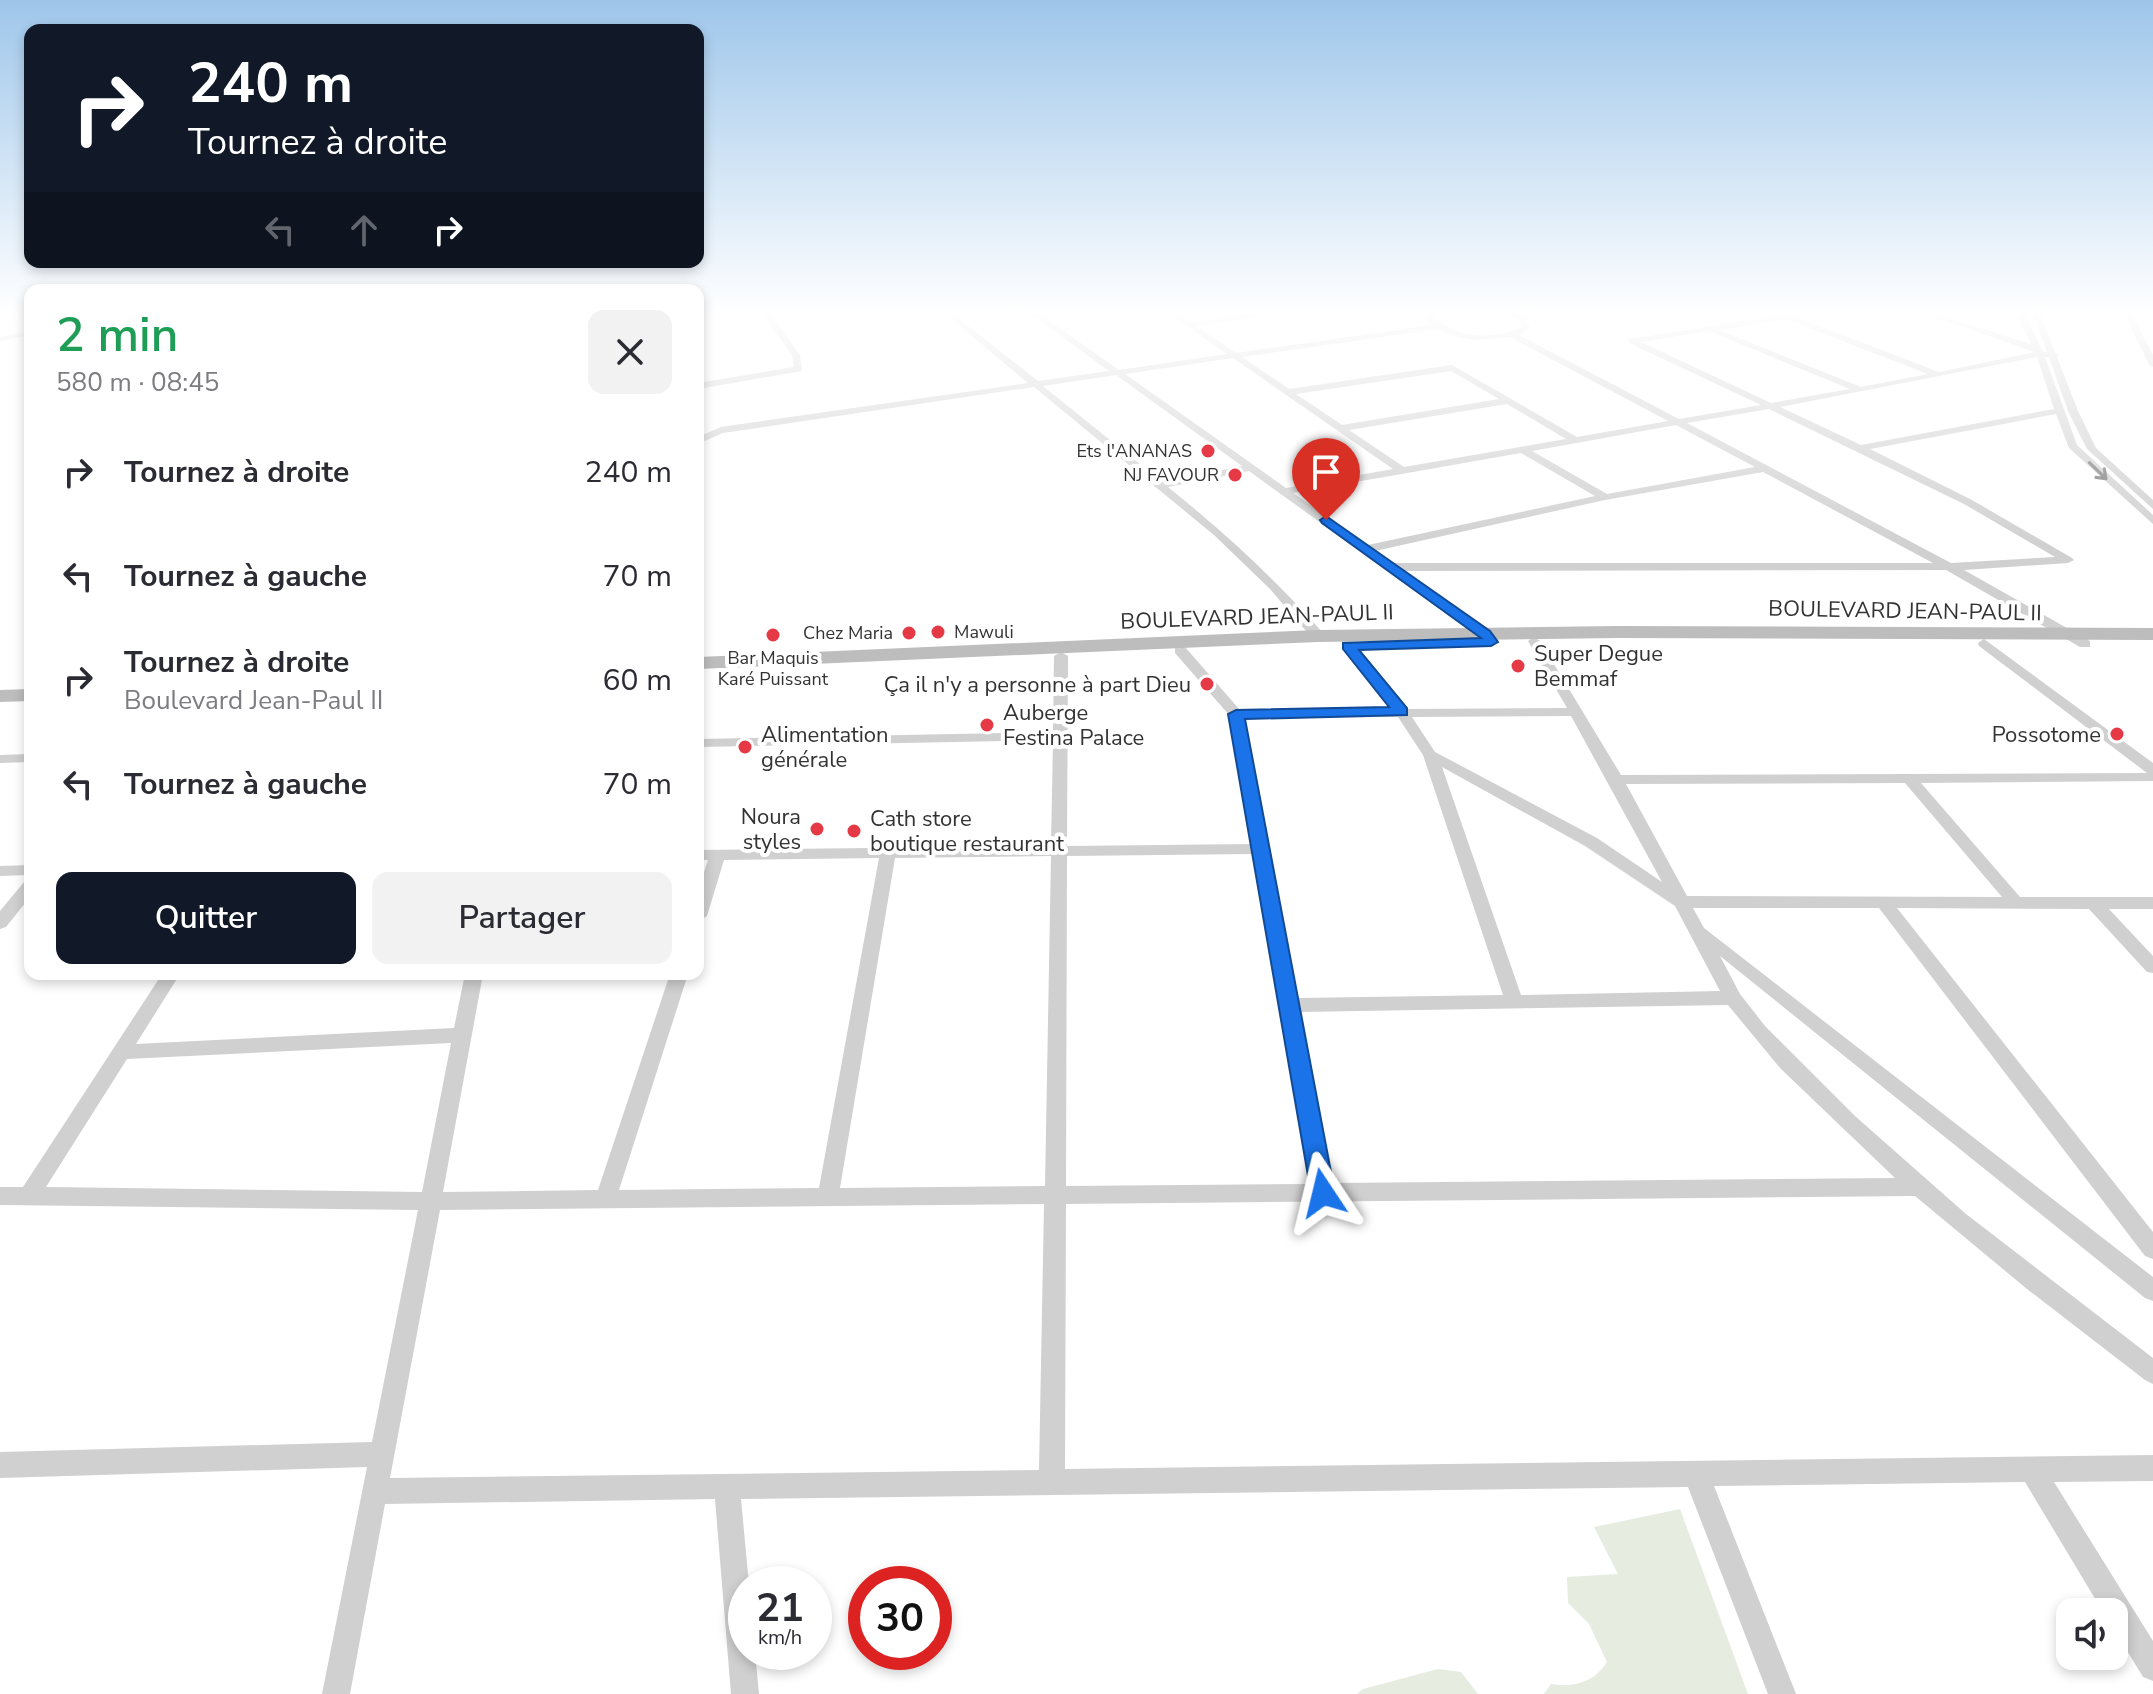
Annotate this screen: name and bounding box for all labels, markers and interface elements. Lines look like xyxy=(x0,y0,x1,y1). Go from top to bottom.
text: 240 m xyxy=(188,45,353,122)
icon: right xyxy=(56,56,160,160)
text: Tournez à droite xyxy=(188,118,447,167)
icon: left xyxy=(258,208,302,252)
icon: ahead xyxy=(342,208,386,252)
icon: right xyxy=(426,208,470,252)
text: 2 min xyxy=(56,302,178,368)
button: close xyxy=(588,310,672,394)
text: 580 m · 08:45 xyxy=(56,365,219,400)
pin xyxy=(1292,438,1360,520)
place label: Ets l'ANANAS xyxy=(1076,439,1192,463)
marker: Ets l'ANANAS xyxy=(1199,442,1217,460)
icon: right xyxy=(56,450,100,494)
icon: arrive xyxy=(1304,450,1348,494)
text: Tournez à droite xyxy=(124,452,349,493)
text: 240 m xyxy=(585,452,672,493)
one-way arrow xyxy=(2088,462,2108,481)
place label: NJ FAVOUR xyxy=(1123,463,1219,487)
marker: NJ FAVOUR xyxy=(1226,466,1244,484)
icon: left xyxy=(56,554,100,598)
text: Tournez à gauche xyxy=(124,556,367,597)
text: 70 m xyxy=(603,556,672,597)
street label: BOULEVARD JEAN-PAUL II xyxy=(1768,594,2042,628)
street label: BOULEVARD JEAN-PAUL II xyxy=(1120,597,1394,637)
place label: Mawuli xyxy=(954,620,1014,644)
place label: Chez Maria xyxy=(803,621,893,645)
marker: Mawuli xyxy=(929,623,947,641)
marker: Chez Maria xyxy=(900,624,918,642)
marker: Bar Maquis Karé Puissant xyxy=(764,626,782,644)
place label: Super Degue Bemmaf xyxy=(1534,639,1663,694)
text: Tournez à droite xyxy=(124,642,349,683)
place label: Bar Maquis Karé Puissant xyxy=(718,646,829,691)
marker: Super Degue Bemmaf xyxy=(1509,657,1527,675)
icon: right xyxy=(56,658,100,702)
text: 60 m xyxy=(603,660,672,701)
place label: Ça il n'y a personne à part Dieu xyxy=(884,670,1191,700)
marker: Ça il n'y a personne à part Dieu xyxy=(1198,675,1216,693)
text: Boulevard Jean-Paul II xyxy=(124,683,383,718)
place label: Auberge Festina Palace xyxy=(1003,698,1144,753)
marker: Auberge Festina Palace xyxy=(978,716,996,734)
place label: Alimentation générale xyxy=(761,720,889,775)
place label: Possotome xyxy=(1992,720,2101,750)
marker: Possotome xyxy=(2108,725,2126,743)
marker: Alimentation générale xyxy=(736,738,754,756)
icon: left xyxy=(56,762,100,806)
text: Tournez à gauche xyxy=(124,764,367,805)
text: 70 m xyxy=(603,764,672,805)
place label: Noura styles xyxy=(741,802,801,857)
place label: Cath store boutique restaurant xyxy=(870,804,1064,859)
marker: Noura styles xyxy=(808,820,826,838)
marker: Cath store boutique restaurant xyxy=(845,822,863,840)
button: Quitter xyxy=(56,872,356,964)
button: Partager xyxy=(372,872,672,964)
position arrow xyxy=(1281,1151,1365,1235)
speed limit sign: 30 xyxy=(848,1566,952,1670)
text: 21 xyxy=(756,1581,804,1635)
map controls xyxy=(2056,1598,2128,1670)
button: sound xyxy=(2056,1598,2128,1670)
text: km/h xyxy=(758,1624,802,1651)

